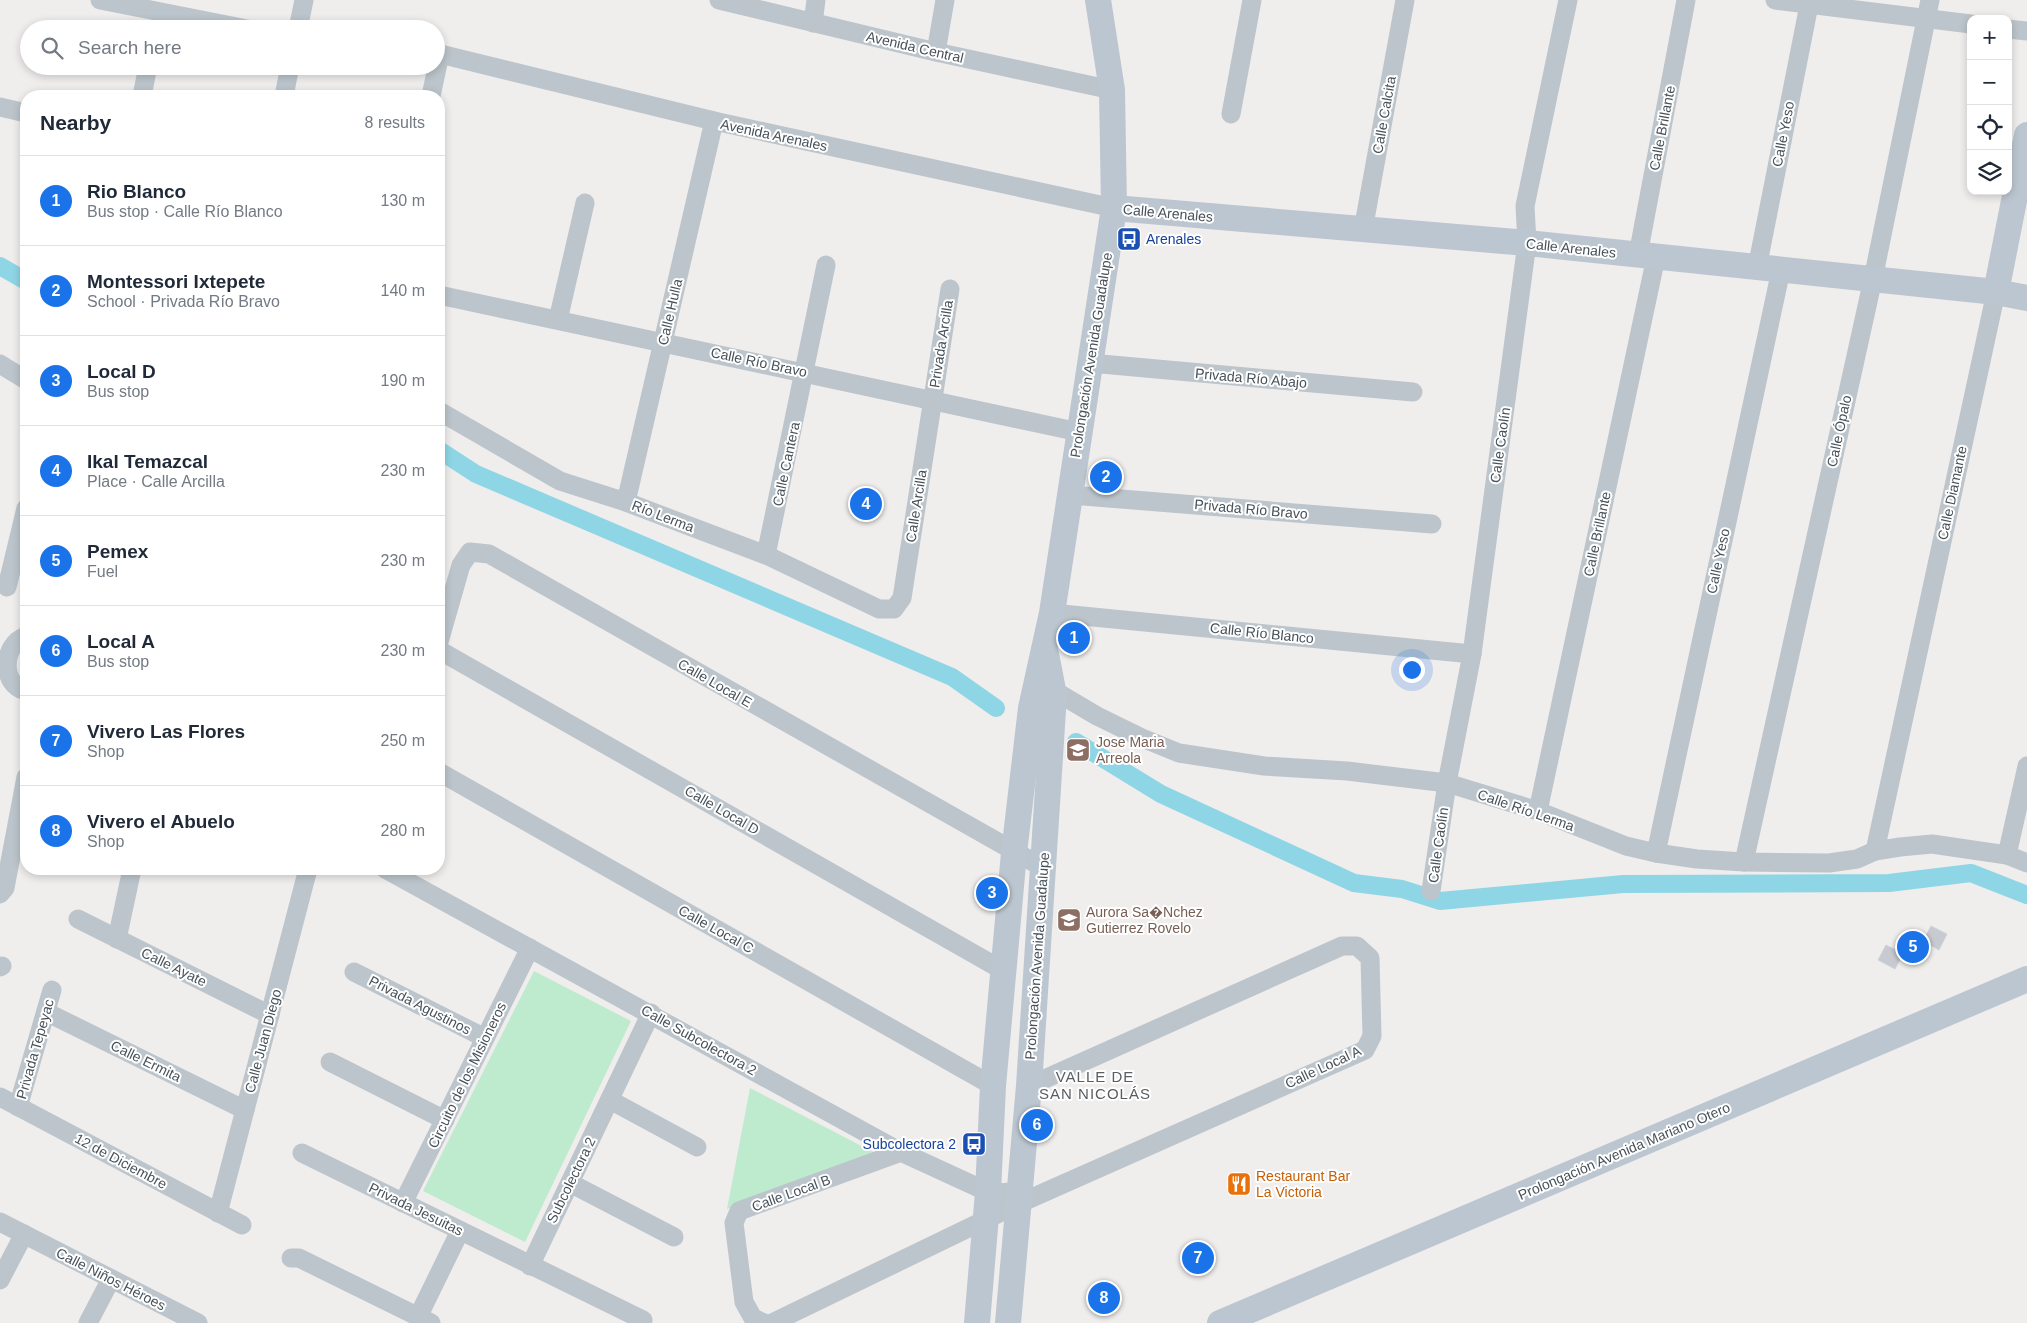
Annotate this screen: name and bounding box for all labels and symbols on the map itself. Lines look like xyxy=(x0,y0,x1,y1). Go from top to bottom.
street label: Avenida Central xyxy=(865,28,965,66)
street label: Calle Calcita xyxy=(1369,75,1399,155)
street label: Calle Brillante xyxy=(1646,84,1678,172)
street label: Calle Yeso xyxy=(1769,100,1797,168)
street label: Avenida Arenales xyxy=(719,116,829,154)
street label: Calle Arenales xyxy=(1122,201,1214,225)
bus stop icon: Arenales xyxy=(1116,226,1142,252)
place label: Arenales xyxy=(1146,231,1201,247)
street label: Calle Arenales xyxy=(1525,235,1617,261)
street label: Prolongación Avenida Guadalupe xyxy=(1067,251,1115,459)
street label: Calle Hulla xyxy=(655,277,685,347)
street label: Privada Arcilla xyxy=(926,299,956,389)
street label: Calle Río Bravo xyxy=(709,344,809,380)
street label: Privada Río Abajo xyxy=(1194,365,1308,391)
street label: Calle Ópalo xyxy=(1824,393,1854,468)
street label: Calle Caolín xyxy=(1487,406,1513,484)
street label: Calle Cantera xyxy=(769,420,803,508)
street label: Calle Diamante xyxy=(1934,444,1970,541)
pin: 2 xyxy=(1090,458,1122,496)
street label: Calle Arcilla xyxy=(902,468,930,543)
pin: 4 xyxy=(850,485,882,523)
street label: Calle Brillante xyxy=(1580,490,1614,578)
street label: Privada Río Bravo xyxy=(1194,496,1308,522)
street label: Río Lerma xyxy=(630,497,697,535)
street label: Calle Yeso xyxy=(1703,527,1733,595)
pin: 1 xyxy=(1058,619,1090,657)
street label: Calle Río Blanco xyxy=(1209,620,1315,646)
street label: Calle Local E xyxy=(675,655,755,711)
your location xyxy=(1399,657,1425,683)
place label: Jose Maria Arreola xyxy=(1096,734,1165,766)
school or university icon: Jose Maria Arreola xyxy=(1065,737,1091,763)
street label: Calle Local D xyxy=(682,782,762,838)
street label: Calle Río Lerma xyxy=(1476,786,1577,834)
street label: Calle Caolín xyxy=(1425,806,1451,884)
street label: Prolongación Avenida Guadalupe xyxy=(1022,852,1052,1060)
pin: 3 xyxy=(976,874,1008,912)
street label: Calle Local C xyxy=(676,902,756,956)
place label: Aurora Sa�Nchez Gutierrez Rovelo xyxy=(1086,904,1203,936)
school or university icon: Aurora Sa�Nchez Gutierrez Rovelo xyxy=(1056,907,1082,933)
pin: 5 xyxy=(1897,928,1929,966)
street label: Calle Ayate xyxy=(139,944,209,990)
street label: Privada Agustinos xyxy=(366,972,474,1038)
street label: Calle Juan Diego xyxy=(241,987,285,1095)
street label: Privada Tepeyac xyxy=(13,997,57,1101)
street label: Circuito de los Misioneros xyxy=(425,999,509,1151)
street label: Calle Subcolectora 2 xyxy=(639,1002,760,1078)
street label: Calle Ermita xyxy=(108,1037,184,1085)
street label: Calle Local A xyxy=(1283,1042,1364,1092)
district label: VALLE DE SAN NICOLÁS xyxy=(1039,1068,1151,1102)
street label: Prolongación Avenida Mariano Otero xyxy=(1516,1099,1733,1203)
pin: 6 xyxy=(1021,1106,1053,1144)
street label: 12 de Diciembre xyxy=(72,1130,170,1192)
bus stop icon: Subcolectora 2 xyxy=(961,1131,987,1157)
street label: Subcolectora 2 xyxy=(543,1134,599,1225)
place label: Subcolectora 2 xyxy=(863,1136,956,1152)
place label: Restaurant Bar La Victoria xyxy=(1256,1168,1350,1200)
street label: Calle Local B xyxy=(750,1171,832,1215)
restaurant icon: Restaurant Bar La Victoria xyxy=(1226,1171,1252,1197)
street label: Privada Jesuitas xyxy=(366,1179,466,1239)
pin: 7 xyxy=(1182,1239,1214,1277)
street label: Calle Niños Héroes xyxy=(54,1244,168,1314)
pin: 8 xyxy=(1088,1279,1120,1317)

